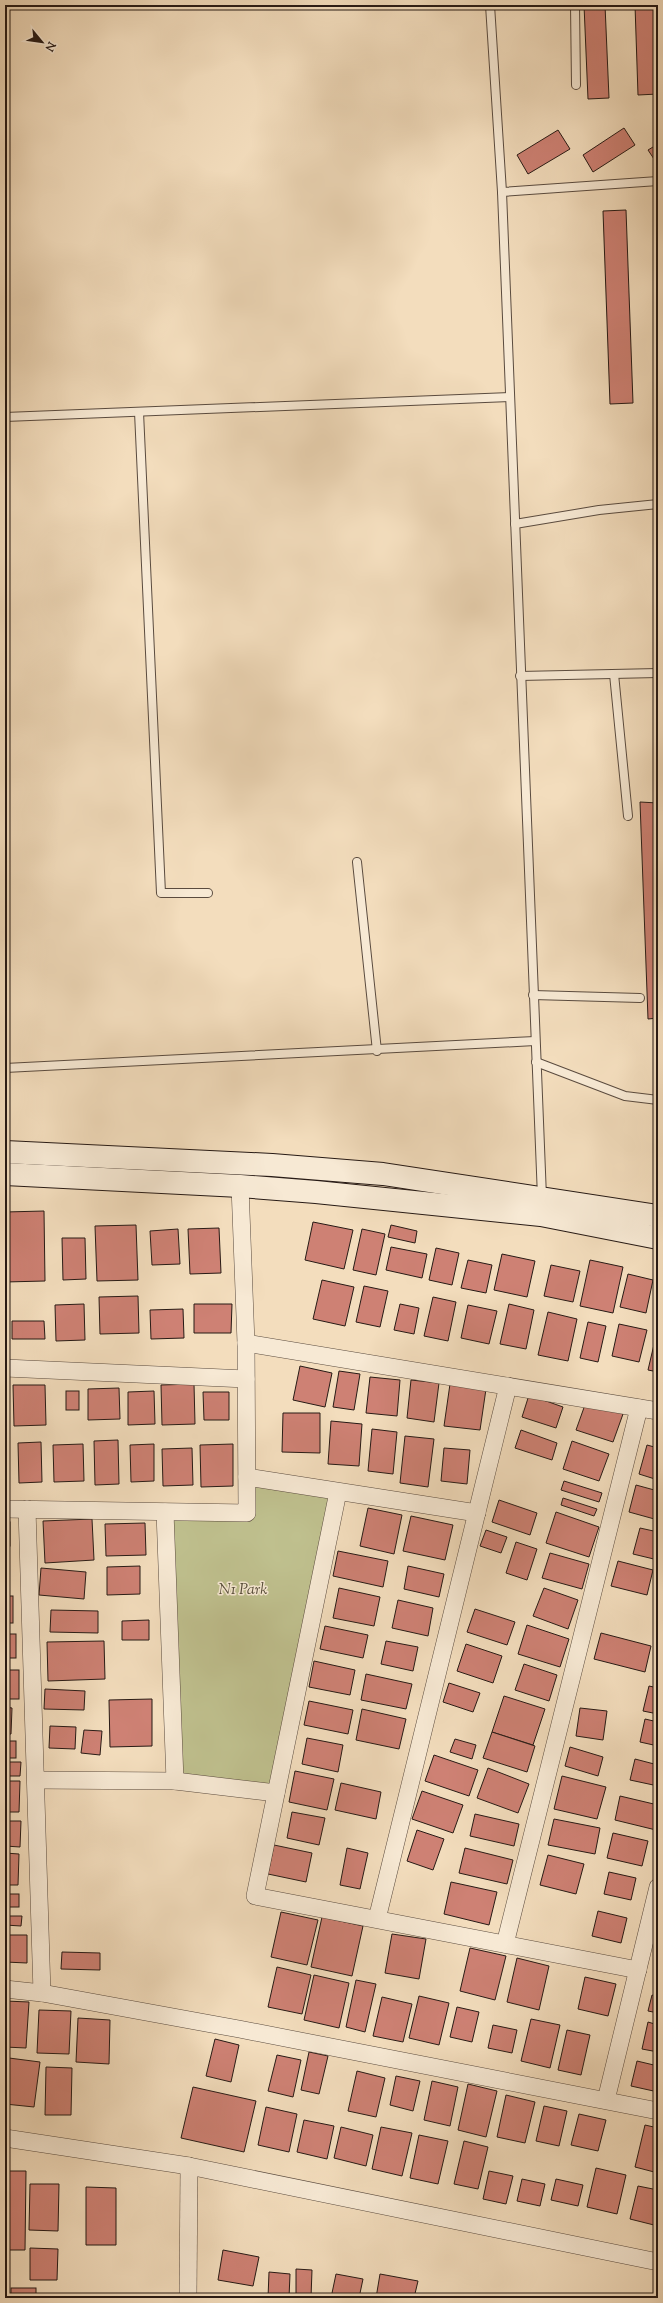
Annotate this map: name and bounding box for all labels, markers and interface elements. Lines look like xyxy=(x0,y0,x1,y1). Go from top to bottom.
north arrow xyxy=(22,22,62,62)
text: N xyxy=(41,38,59,54)
park label: N1 Park xyxy=(219,1579,267,1602)

